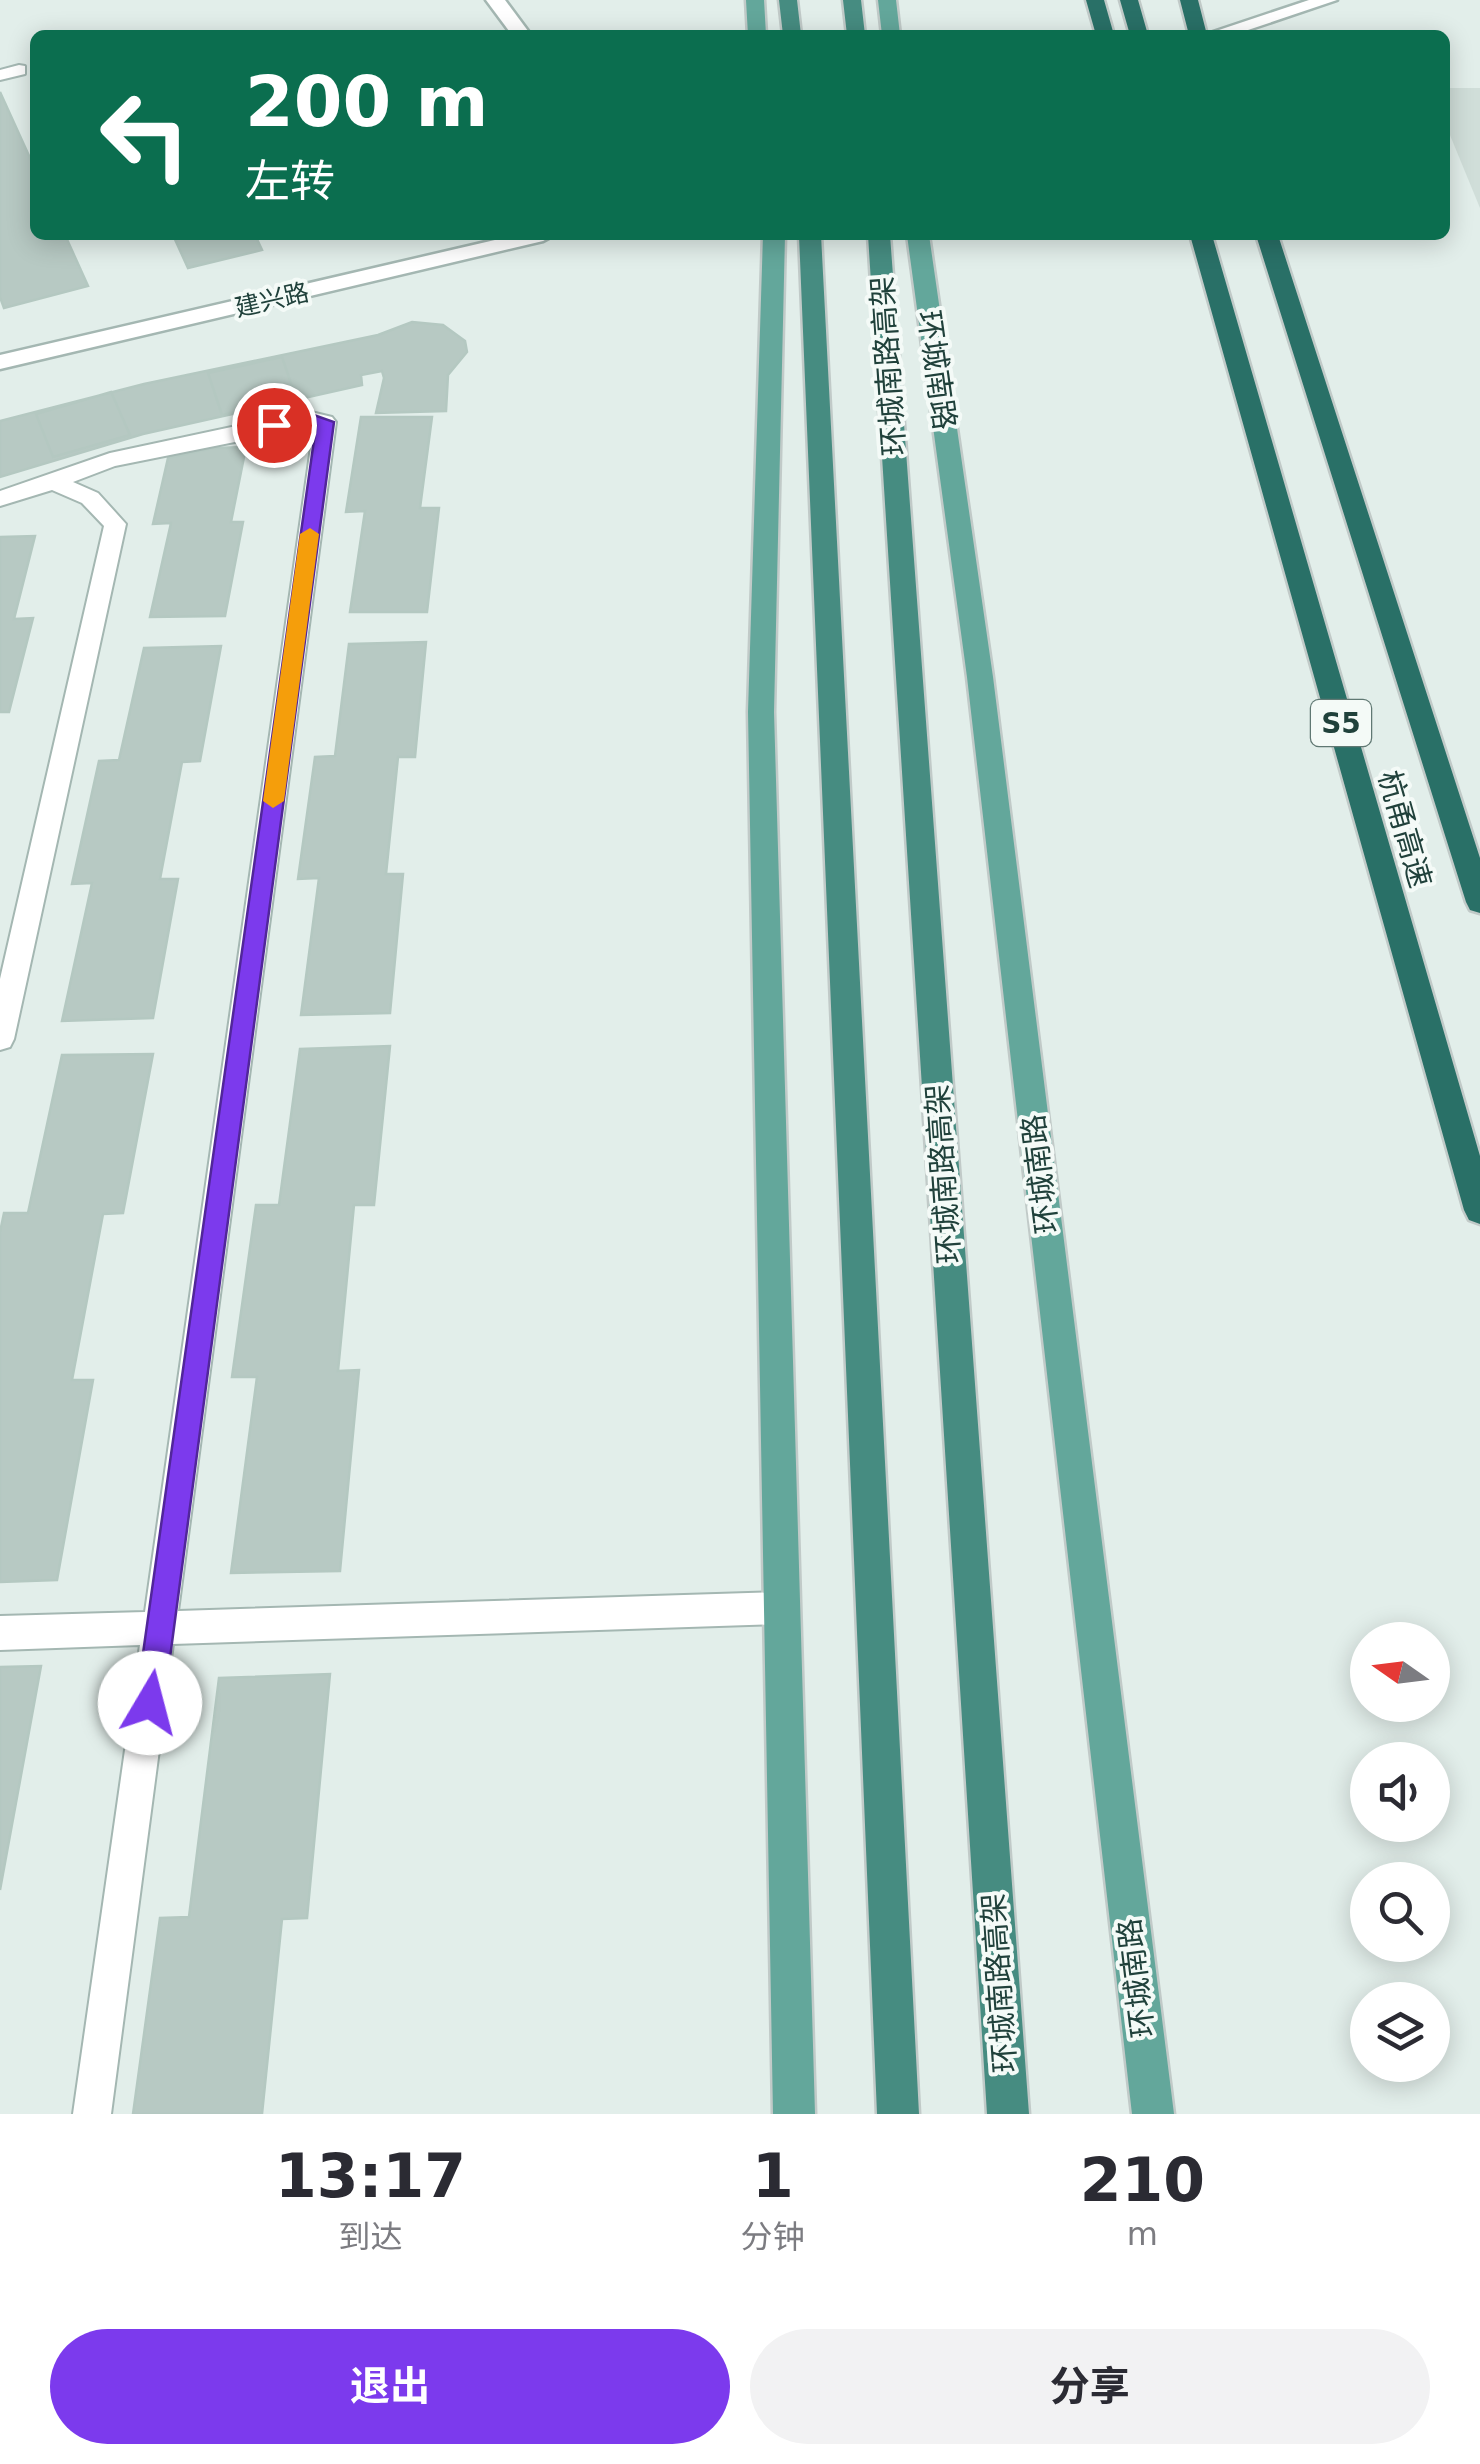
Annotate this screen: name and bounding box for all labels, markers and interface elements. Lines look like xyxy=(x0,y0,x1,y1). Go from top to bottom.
text: 200 m xyxy=(245,61,488,143)
icon: left xyxy=(80,70,210,200)
text: 左转 xyxy=(245,155,335,208)
street label: 环城南路高架 xyxy=(864,275,912,457)
street label: 建兴路 xyxy=(232,277,312,323)
street label: 环城南路 xyxy=(911,308,963,432)
pin xyxy=(232,383,317,468)
icon: arrive xyxy=(247,398,302,453)
road number: S5 xyxy=(1311,700,1371,746)
street label: 杭甬高速 xyxy=(1372,767,1438,891)
street label: 环城南路高架 xyxy=(919,1083,967,1265)
street label: 环城南路 xyxy=(1015,1112,1065,1236)
north arrow xyxy=(1350,1622,1450,1722)
map controls xyxy=(1350,1622,1450,2082)
position arrow xyxy=(98,1651,202,1755)
button: sound xyxy=(1350,1742,1450,1842)
button: search xyxy=(1350,1862,1450,1962)
street label: 环城南路高架 xyxy=(975,1892,1023,2074)
street label: 环城南路 xyxy=(1111,1916,1161,2040)
button: layers xyxy=(1350,1982,1450,2082)
text: 13:17 xyxy=(275,2141,466,2211)
text: 1 xyxy=(752,2141,794,2211)
text: 210 xyxy=(1080,2145,1205,2215)
text: m xyxy=(1127,2215,1158,2253)
text: 到达 xyxy=(338,2218,402,2256)
text: 分钟 xyxy=(741,2218,805,2256)
button: 退出 xyxy=(50,2329,730,2444)
button: 分享 xyxy=(750,2329,1430,2444)

